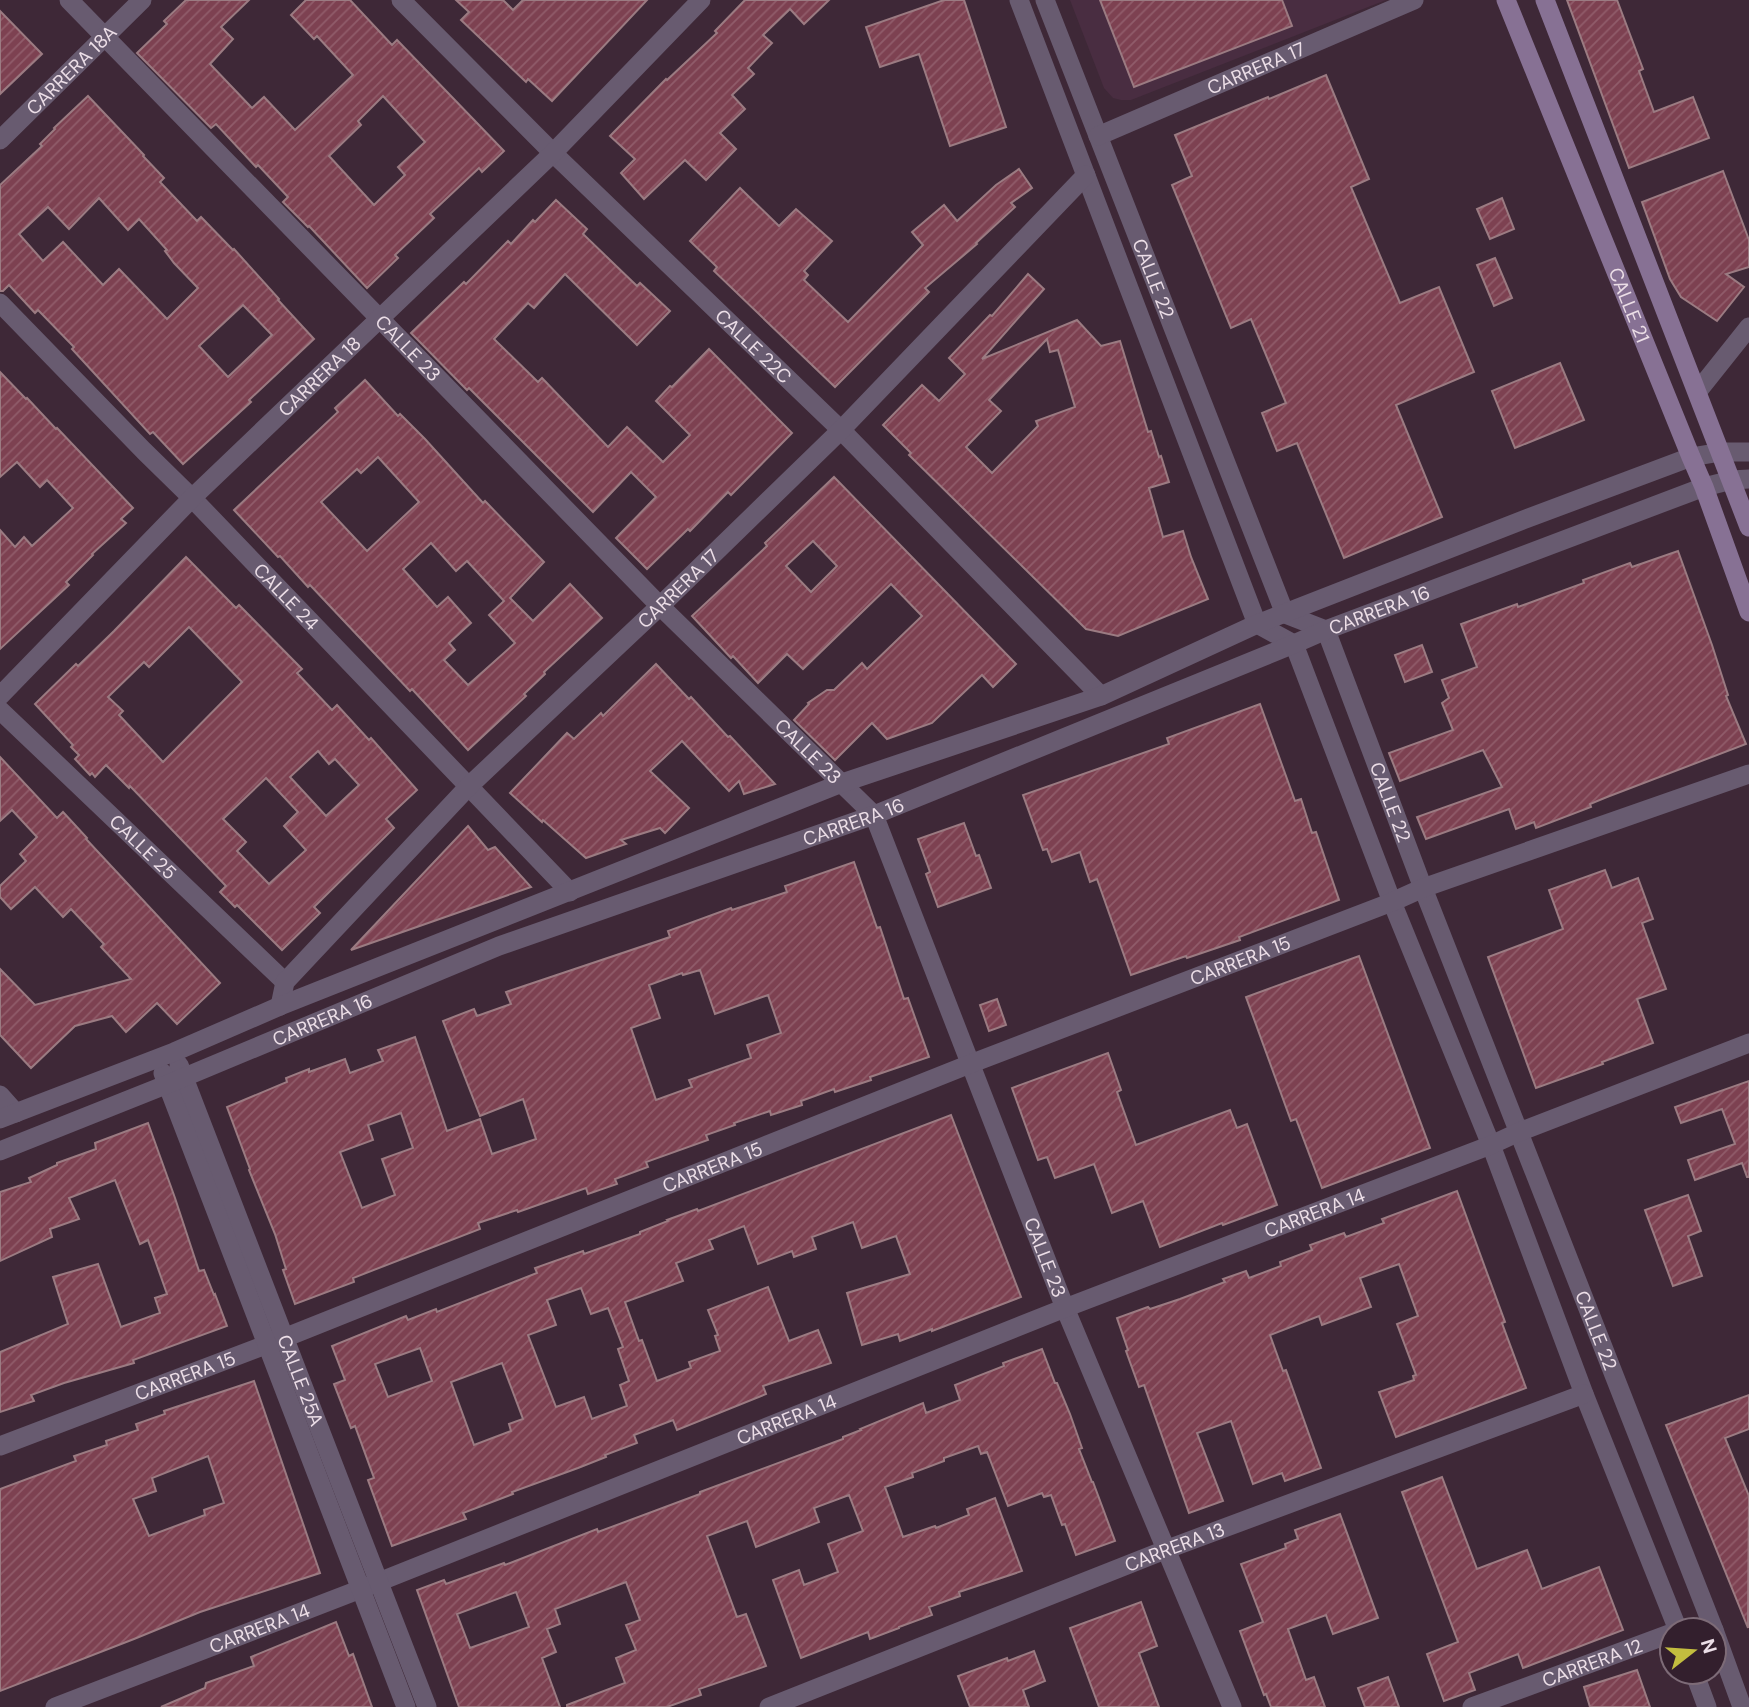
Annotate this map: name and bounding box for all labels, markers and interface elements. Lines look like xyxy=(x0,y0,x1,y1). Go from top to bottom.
street label: CARRERA 18A xyxy=(20,19,122,120)
street label: CARRERA 17 xyxy=(1203,36,1309,100)
street label: CALLE 22 xyxy=(1127,235,1181,322)
street label: CALLE 21 xyxy=(1603,264,1656,346)
street label: CALLE 22C xyxy=(710,303,797,389)
street label: CALLE 23 xyxy=(370,309,447,387)
street label: CARRERA 18 xyxy=(273,331,366,422)
street label: CARRERA 17 xyxy=(632,543,724,634)
street label: CALLE 24 xyxy=(248,557,324,635)
street label: CARRERA 16 xyxy=(1325,579,1433,640)
street label: CALLE 23 xyxy=(770,713,847,789)
street label: CALLE 22 xyxy=(1364,758,1417,846)
street label: CARRERA 16 xyxy=(799,792,908,851)
street label: CALLE 25 xyxy=(104,809,182,885)
street label: CARRERA 15 xyxy=(1186,930,1294,991)
street label: CARRERA 16 xyxy=(268,988,376,1052)
street label: CARRERA 15 xyxy=(658,1136,766,1198)
street label: CARRERA 14 xyxy=(1261,1182,1368,1243)
street label: CALLE 23 xyxy=(1019,1214,1072,1301)
street label: CALLE 22 xyxy=(1570,1287,1623,1374)
street label: CALLE 25A xyxy=(272,1331,330,1430)
street label: CARRERA 15 xyxy=(131,1345,239,1406)
street label: CARRERA 14 xyxy=(733,1388,840,1450)
street label: CARRERA 13 xyxy=(1121,1516,1228,1577)
street label: CARRERA 14 xyxy=(206,1598,313,1659)
north arrow xyxy=(1658,1616,1728,1686)
street label: CARRERA 12 xyxy=(1538,1633,1646,1693)
text: N xyxy=(1695,1636,1723,1656)

